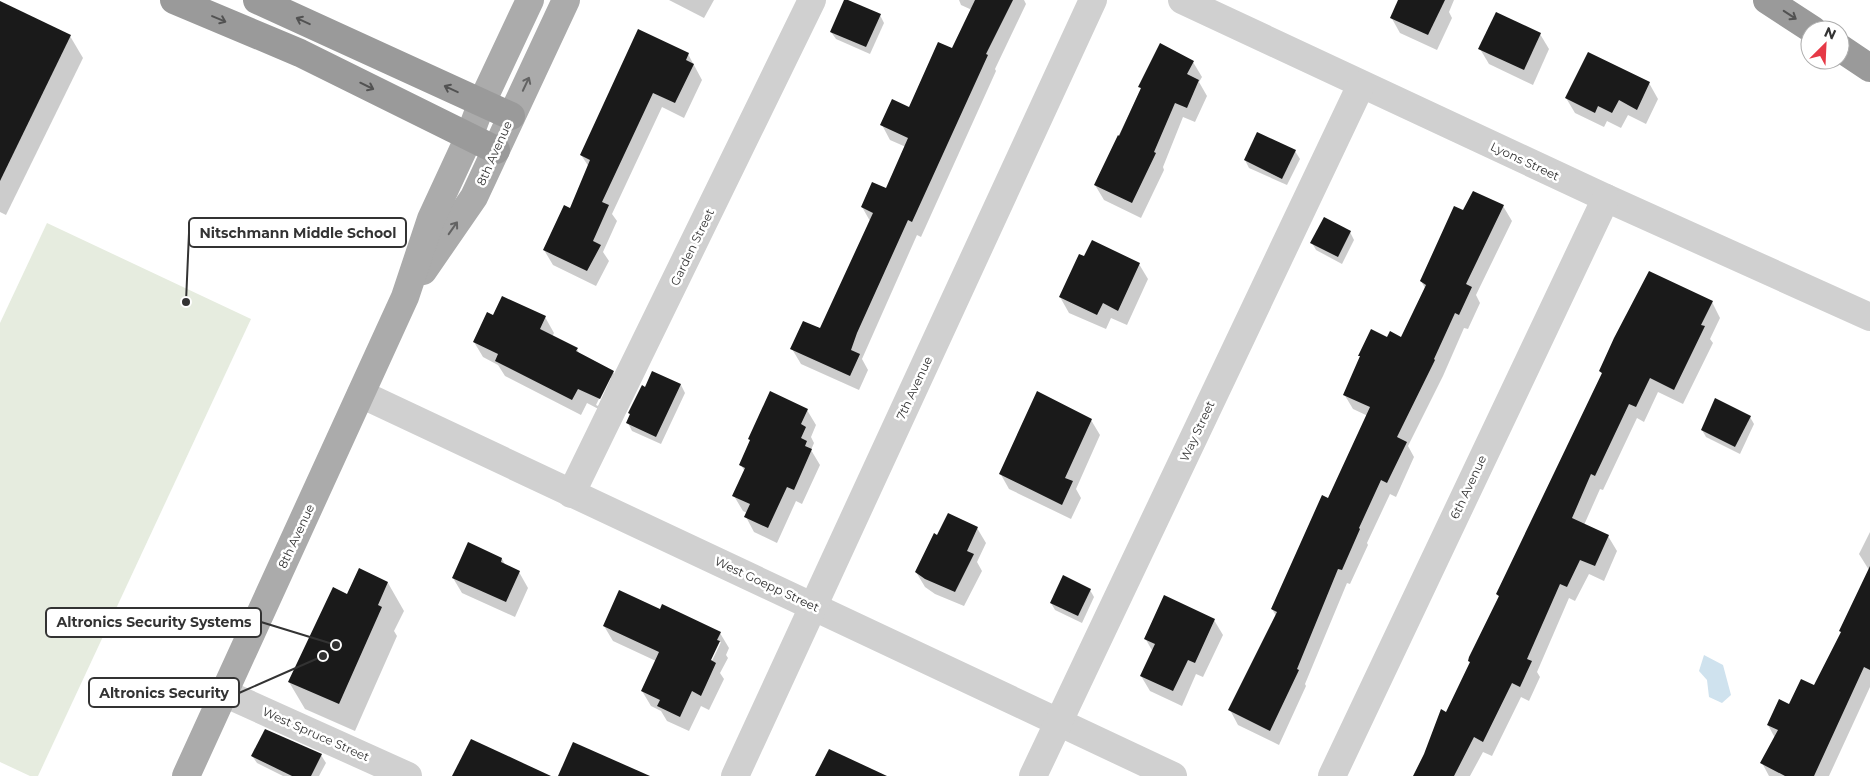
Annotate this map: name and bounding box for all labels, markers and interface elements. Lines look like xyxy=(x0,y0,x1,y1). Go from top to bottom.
one-way arrow xyxy=(1783,10,1797,20)
one-way arrow xyxy=(211,15,226,24)
one-way arrow xyxy=(296,16,311,25)
north arrow xyxy=(1800,20,1850,70)
text: N xyxy=(1821,23,1839,44)
one-way arrow xyxy=(522,76,532,91)
one-way arrow xyxy=(359,81,374,91)
one-way arrow xyxy=(444,83,459,93)
street label: 8th Avenue xyxy=(473,118,515,188)
street label: Lyons Street xyxy=(1488,138,1562,184)
street label: Garden Street xyxy=(667,206,717,288)
callout: Nitschmann Middle School xyxy=(189,218,406,247)
one-way arrow xyxy=(448,221,458,235)
text: Nitschmann Middle School xyxy=(200,224,397,242)
street label: 7th Avenue xyxy=(893,354,935,422)
street label: Way Street xyxy=(1176,398,1218,464)
street label: 6th Avenue xyxy=(1447,453,1489,521)
street label: 8th Avenue xyxy=(275,502,317,570)
street label: West Goepp Street xyxy=(712,553,822,615)
callout: Altronics Security Systems xyxy=(46,608,261,637)
text: Altronics Security Systems xyxy=(55,613,252,631)
callout: Altronics Security xyxy=(89,678,239,707)
text: Altronics Security xyxy=(98,684,229,702)
street label: West Spruce Street xyxy=(260,704,372,764)

